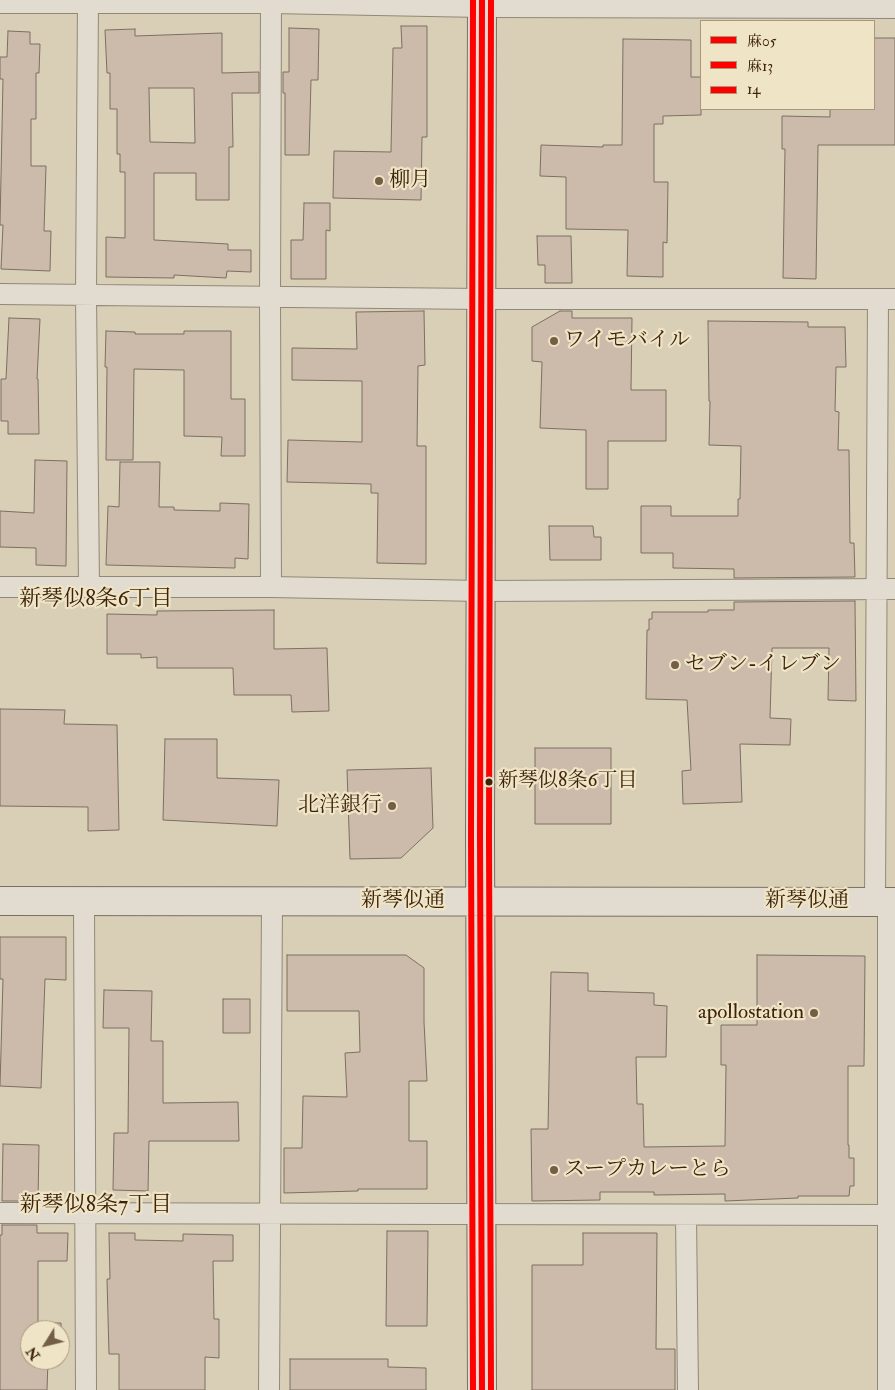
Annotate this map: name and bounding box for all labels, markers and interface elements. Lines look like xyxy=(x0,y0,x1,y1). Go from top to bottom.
legend xyxy=(700,20,875,110)
text: 麻05 xyxy=(747,32,776,51)
text: 麻13 xyxy=(747,57,773,76)
text: 14 xyxy=(747,80,760,99)
place label: 柳月 xyxy=(389,168,431,194)
marker: 柳月 xyxy=(373,175,385,187)
place label: ワイモバイル xyxy=(564,328,690,354)
marker: ワイモバイル xyxy=(548,335,560,347)
district label: 新琴似8条6丁目 xyxy=(19,587,173,613)
place label: セブン-イレブン xyxy=(685,652,841,678)
marker: セブン-イレブン xyxy=(669,659,681,671)
place label: 新琴似8条6丁目 xyxy=(498,770,637,794)
marker: 新琴似8条6丁目 xyxy=(484,777,494,787)
place label: 北洋銀行 xyxy=(298,793,382,819)
marker: 北洋銀行 xyxy=(386,800,398,812)
street label: 新琴似通 xyxy=(361,888,445,914)
street label: 新琴似通 xyxy=(765,888,849,914)
place label: apollostation xyxy=(698,1000,804,1026)
marker: apollostation xyxy=(808,1007,820,1019)
place label: スープカレーとら xyxy=(564,1157,731,1183)
marker: スープカレーとら xyxy=(548,1164,560,1176)
district label: 新琴似8条7丁目 xyxy=(20,1193,172,1219)
north arrow xyxy=(20,1320,70,1370)
text: N xyxy=(23,1343,44,1364)

